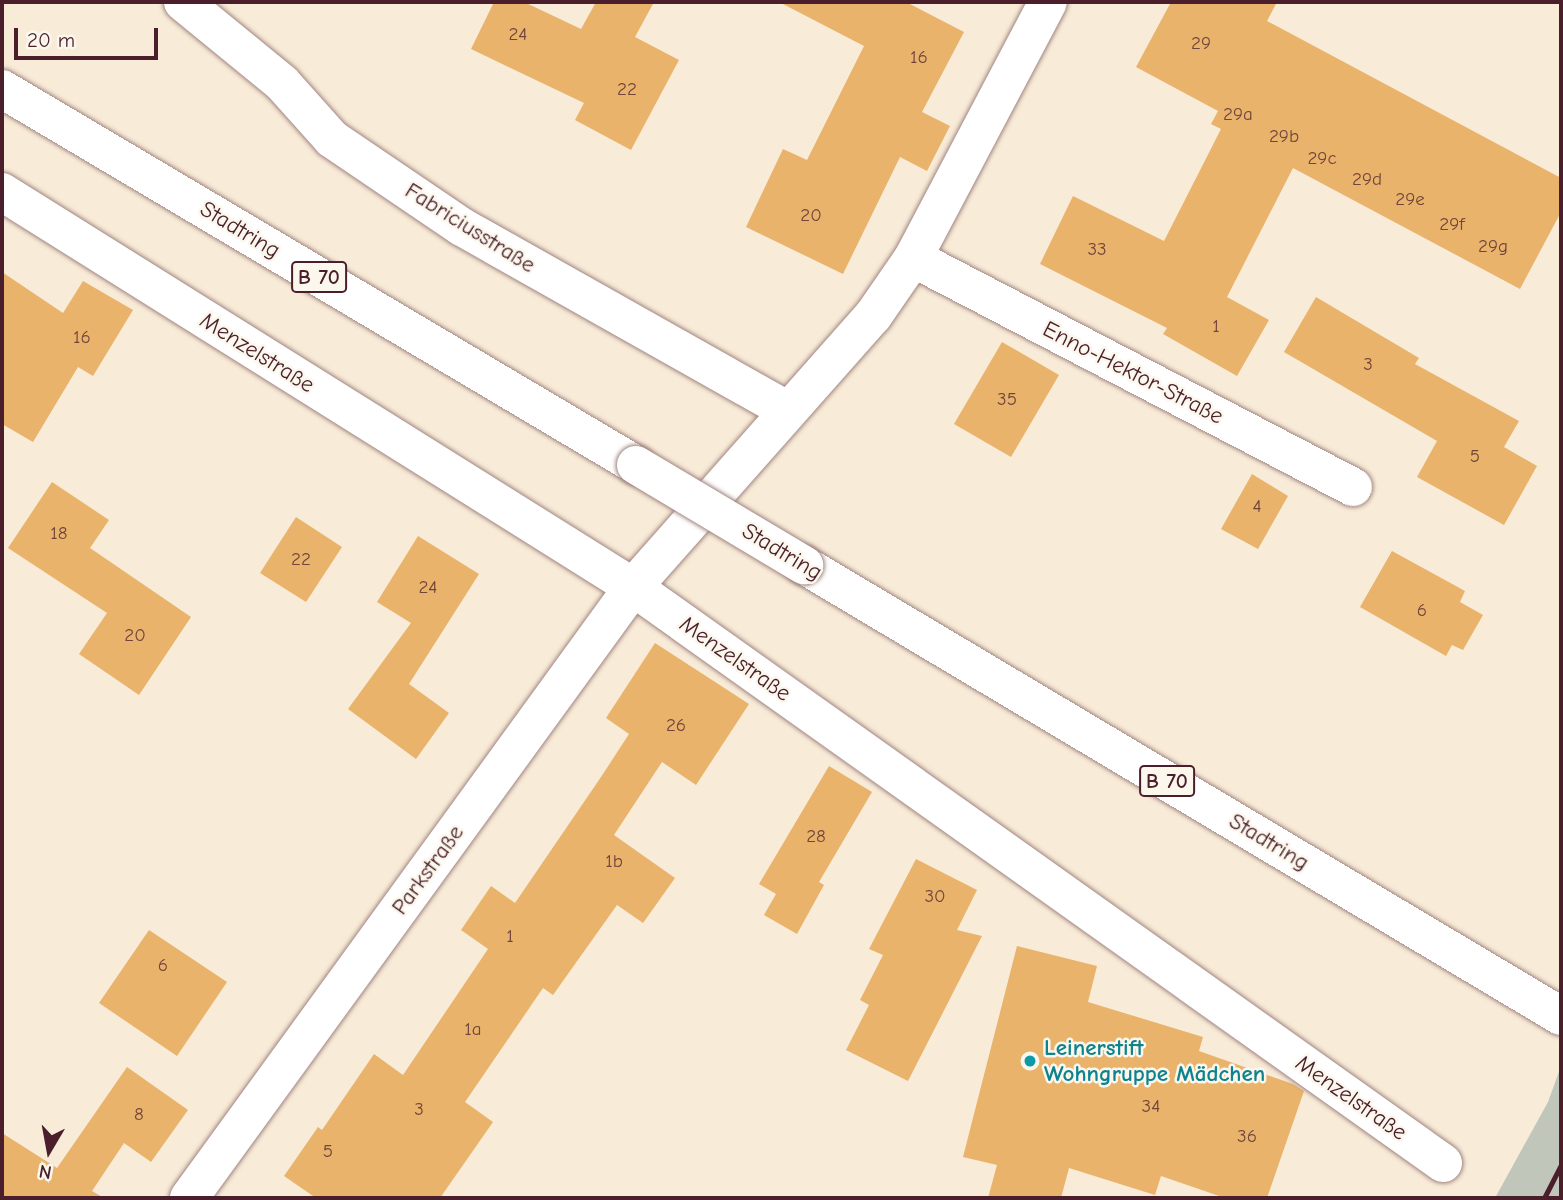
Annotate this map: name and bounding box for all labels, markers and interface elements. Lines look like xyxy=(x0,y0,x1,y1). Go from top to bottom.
scale bar xyxy=(18,14,161,58)
house number: 24 xyxy=(508,24,528,46)
text: 20 m xyxy=(27,28,75,52)
house number: 29 xyxy=(1191,33,1211,55)
house number: 16 xyxy=(910,47,928,69)
house number: 22 xyxy=(617,79,637,101)
house number: 29a xyxy=(1223,104,1253,126)
house number: 29b xyxy=(1269,126,1299,148)
house number: 29c xyxy=(1307,148,1337,170)
house number: 29d xyxy=(1352,169,1382,191)
street label: Fabriciusstraße xyxy=(400,177,540,279)
house number: 29e xyxy=(1395,189,1425,211)
street label: Stadtring xyxy=(195,195,285,265)
house number: 20 xyxy=(800,205,822,227)
house number: 29f xyxy=(1439,214,1465,236)
house number: 29g xyxy=(1478,236,1508,258)
house number: 33 xyxy=(1087,239,1107,261)
road number: B 70 xyxy=(291,260,347,294)
street label: Menzelstraße xyxy=(195,307,319,399)
street label: Enno-Hektor-Straße xyxy=(1038,316,1228,430)
house number: 1 xyxy=(1212,316,1220,338)
house number: 16 xyxy=(73,327,91,349)
house number: 3 xyxy=(1363,354,1373,376)
house number: 35 xyxy=(997,389,1017,411)
house number: 5 xyxy=(1470,446,1480,468)
house number: 4 xyxy=(1252,496,1262,518)
street label: Stadtring xyxy=(737,517,827,587)
house number: 18 xyxy=(50,523,68,545)
house number: 22 xyxy=(291,549,311,571)
house number: 24 xyxy=(418,577,438,599)
house number: 6 xyxy=(1417,600,1427,622)
street label: Menzelstraße xyxy=(674,610,796,708)
house number: 20 xyxy=(124,625,146,647)
house number: 26 xyxy=(666,715,686,737)
road number: B 70 xyxy=(1139,764,1195,798)
street label: Stadtring xyxy=(1224,807,1314,877)
street label: Parkstraße xyxy=(386,820,470,920)
house number: 28 xyxy=(806,826,826,848)
house number: 1b xyxy=(605,851,623,873)
house number: 30 xyxy=(924,886,946,908)
house number: 1 xyxy=(506,926,514,948)
house number: 6 xyxy=(158,955,168,977)
house number: 1a xyxy=(464,1019,482,1041)
place label: Leinerstift Wohngruppe Mädchen xyxy=(1044,1034,1265,1088)
street label: Menzelstraße xyxy=(1290,1049,1412,1147)
marker: Leinerstift Wohngruppe Mädchen xyxy=(1022,1053,1038,1069)
house number: 34 xyxy=(1142,1096,1160,1118)
house number: 3 xyxy=(414,1099,424,1121)
house number: 8 xyxy=(134,1104,144,1126)
north arrow xyxy=(14,1116,84,1186)
house number: 36 xyxy=(1237,1126,1257,1148)
house number: 5 xyxy=(323,1141,333,1163)
text: N xyxy=(37,1160,53,1184)

